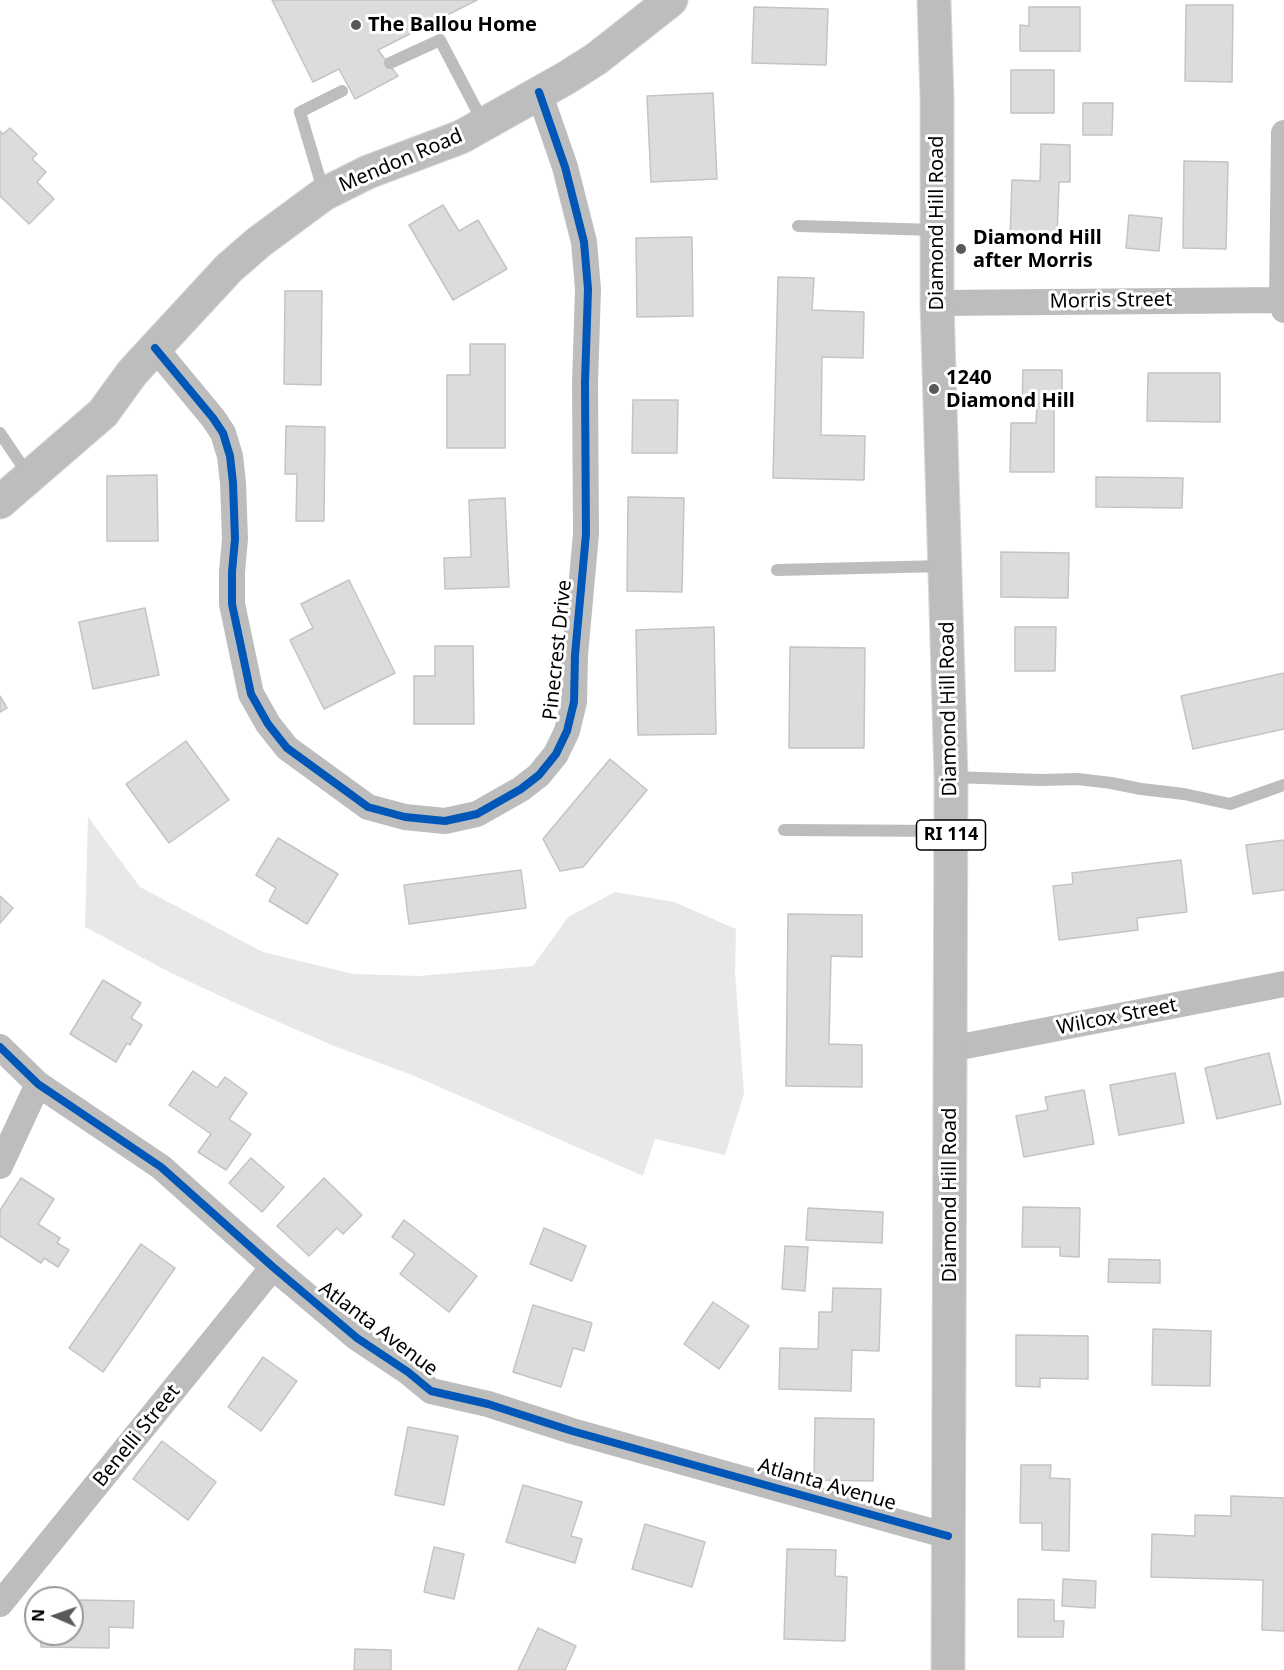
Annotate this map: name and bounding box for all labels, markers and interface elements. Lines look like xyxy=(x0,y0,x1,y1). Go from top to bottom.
place label: The Ballou Home xyxy=(368,13,537,37)
marker: The Ballou Home xyxy=(349,18,363,32)
street label: Mendon Road xyxy=(336,124,466,198)
street label: Diamond Hill Road xyxy=(925,135,949,311)
place label: Diamond Hill after Morris xyxy=(973,226,1102,273)
marker: Diamond Hill after Morris xyxy=(954,242,968,256)
street label: Morris Street xyxy=(1050,288,1172,314)
place label: 1240 Diamond Hill xyxy=(946,366,1075,413)
marker: 1240 Diamond Hill xyxy=(927,382,941,396)
street label: Pinecrest Drive xyxy=(539,579,577,721)
street label: Diamond Hill Road xyxy=(935,621,963,797)
road number: RI 114 xyxy=(916,820,986,850)
street label: Wilcox Street xyxy=(1055,994,1179,1040)
street label: Diamond Hill Road xyxy=(938,1107,962,1283)
street label: Atlanta Avenue xyxy=(314,1277,442,1381)
street label: Benelli Street xyxy=(89,1380,185,1492)
street label: Atlanta Avenue xyxy=(755,1454,899,1516)
north arrow xyxy=(24,1586,84,1646)
text: N xyxy=(27,1609,49,1622)

